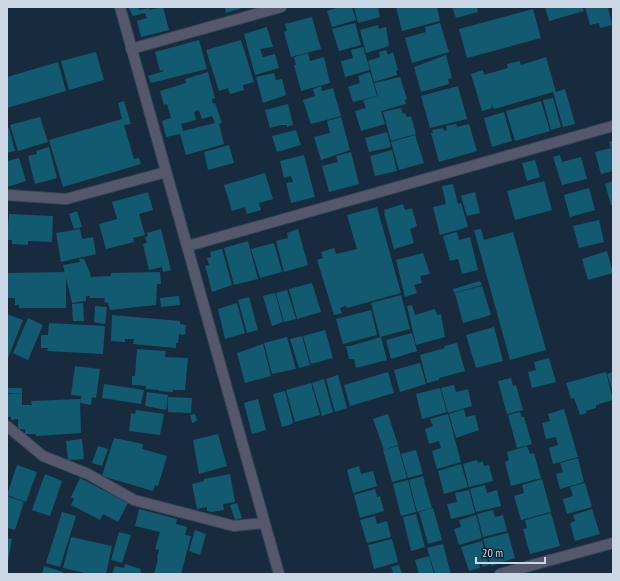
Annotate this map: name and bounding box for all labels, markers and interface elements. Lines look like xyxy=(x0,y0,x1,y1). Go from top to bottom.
scale bar xyxy=(476,539,545,565)
text: 20 m xyxy=(482,545,503,560)

